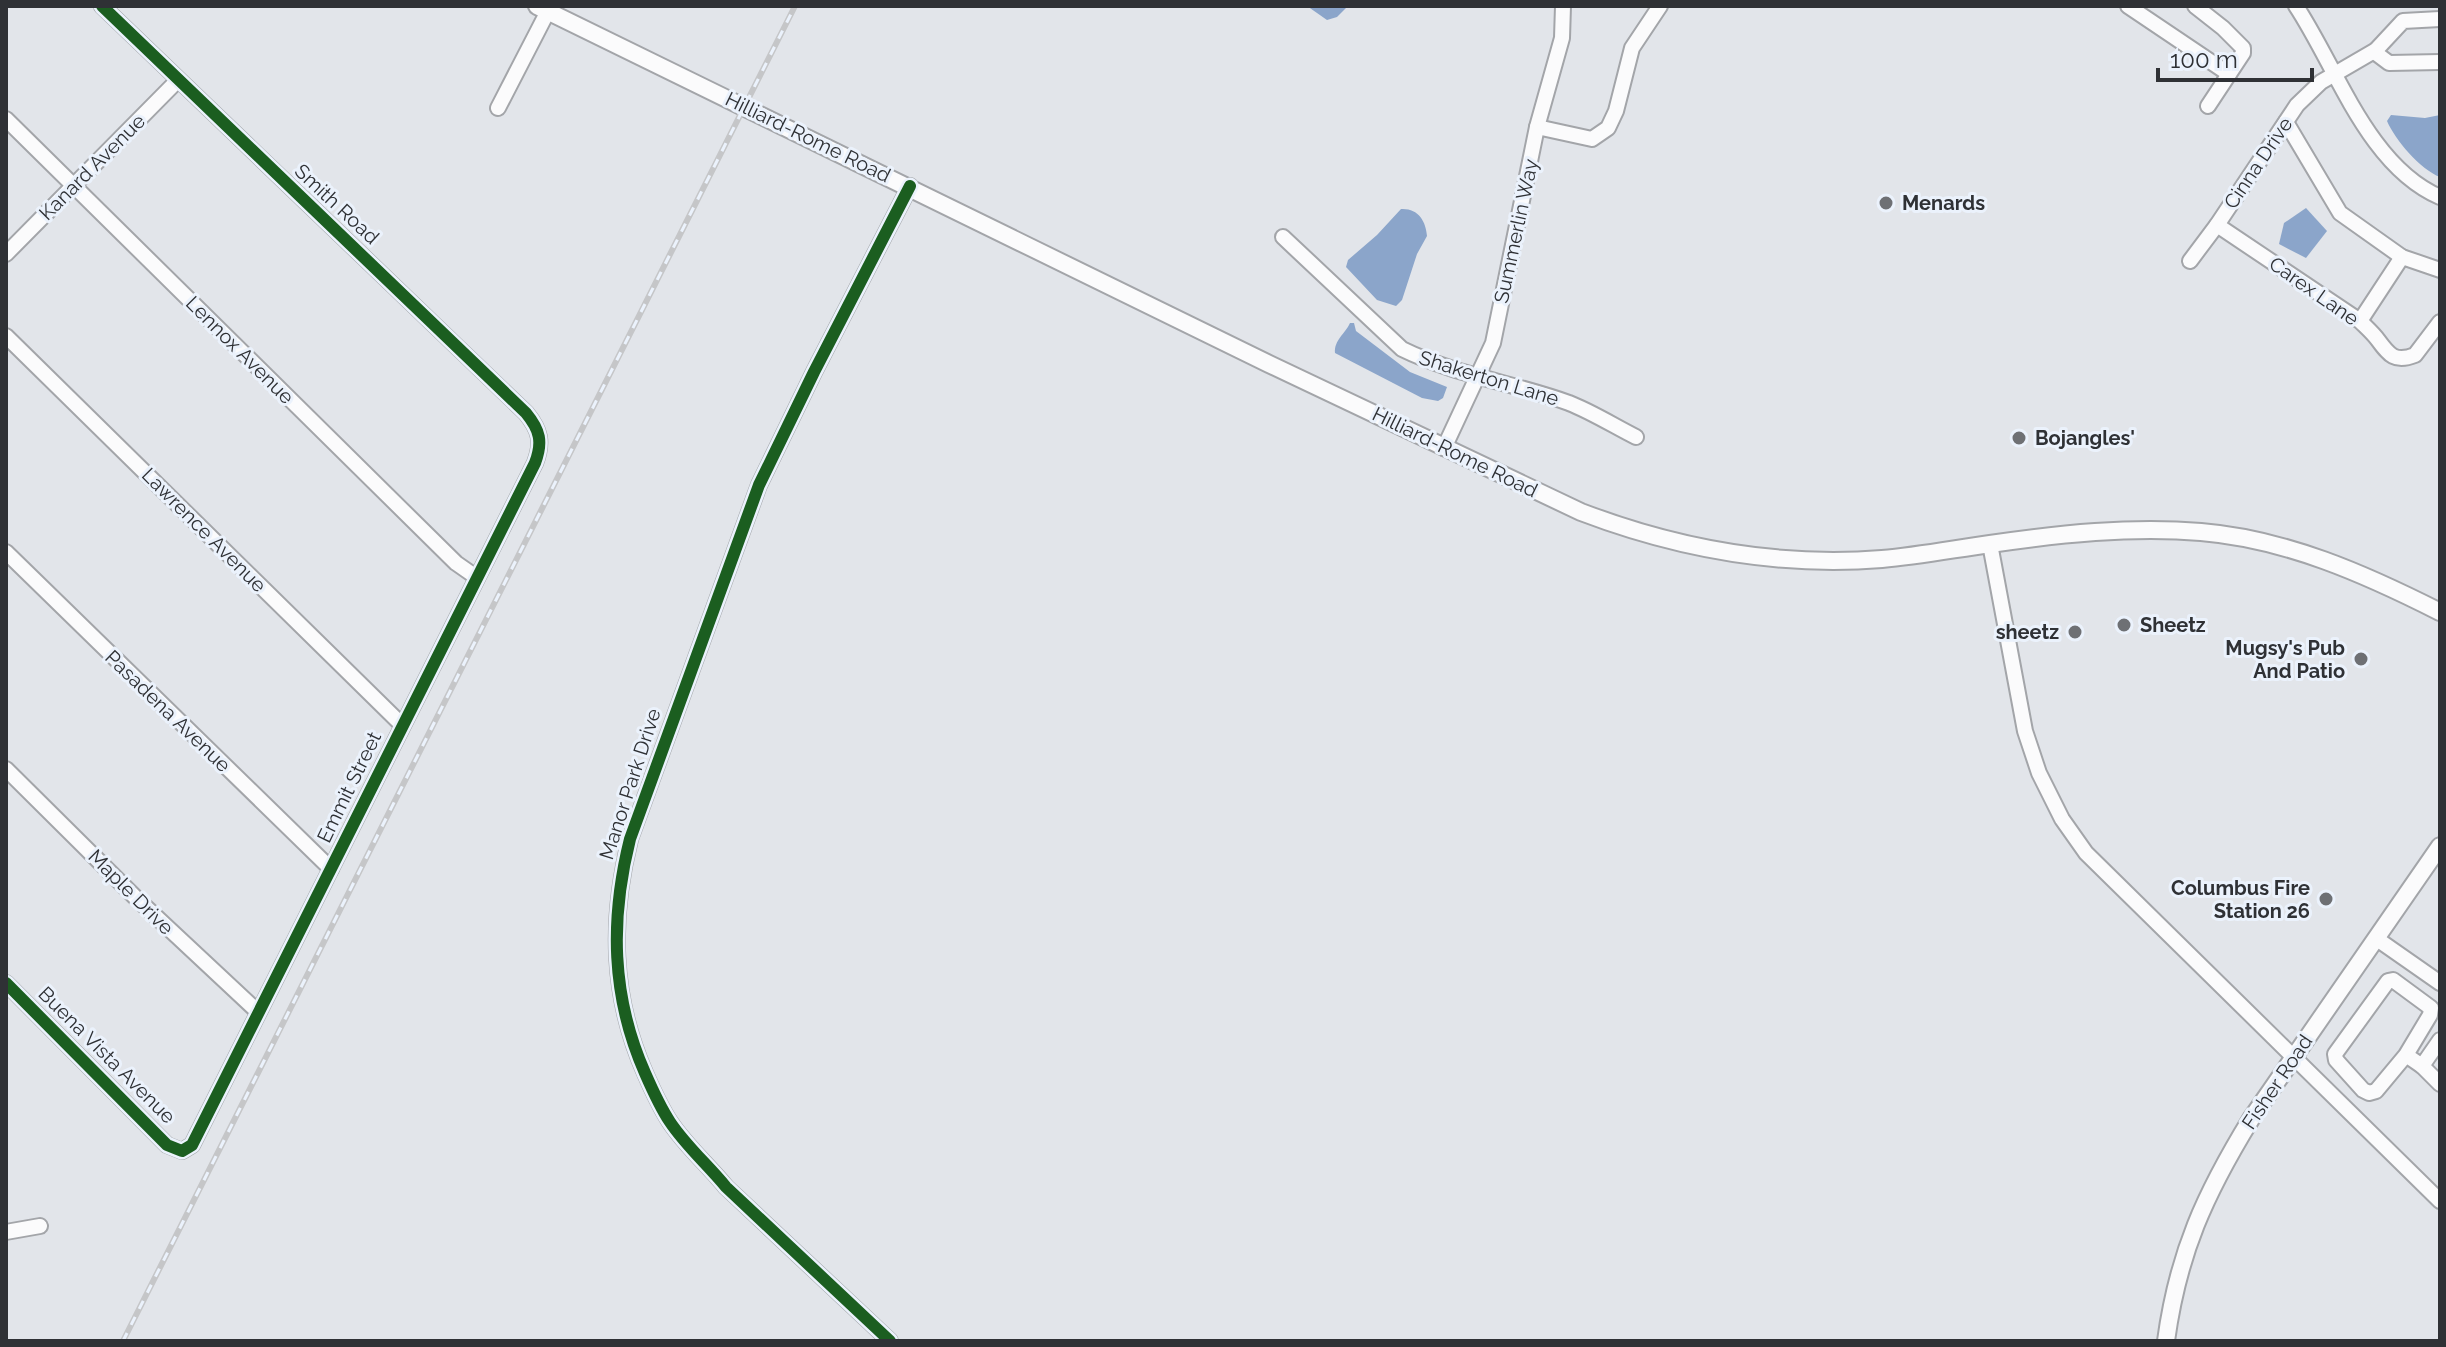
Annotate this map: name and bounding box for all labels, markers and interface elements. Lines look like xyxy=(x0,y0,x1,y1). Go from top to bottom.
scale bar xyxy=(2158,32,2312,82)
text: 100 m xyxy=(2170,45,2238,74)
street label: Hilliard-Rome Road xyxy=(722,87,894,187)
street label: Kanard Avenue xyxy=(34,109,150,225)
street label: Cinna Drive xyxy=(2219,113,2297,213)
street label: Summerlin Way xyxy=(1489,157,1543,305)
street label: Smith Road xyxy=(290,159,384,249)
place label: Menards xyxy=(1902,191,1985,215)
marker: Menards xyxy=(1877,194,1895,212)
street label: Carex Lane xyxy=(2265,251,2364,331)
street label: Lennox Avenue xyxy=(181,291,299,409)
street label: Shakerton Lane xyxy=(1416,345,1562,411)
street label: Hilliard-Rome Road xyxy=(1369,402,1541,502)
place label: Bojangles' xyxy=(2035,426,2135,450)
marker: Bojangles' xyxy=(2010,429,2028,447)
street label: Lawrence Avenue xyxy=(137,463,271,597)
place label: Sheetz xyxy=(2140,613,2206,637)
marker: Sheetz xyxy=(2115,616,2133,634)
place label: sheetz xyxy=(1996,620,2059,644)
marker: sheetz xyxy=(2066,623,2084,641)
place label: Mugsy's Pub And Patio xyxy=(2225,636,2345,683)
street label: Pasadena Avenue xyxy=(100,645,236,777)
marker: Mugsy's Pub And Patio xyxy=(2352,650,2370,668)
street label: Manor Park Drive xyxy=(594,705,666,862)
street label: Emmit Street xyxy=(312,727,386,846)
street label: Maple Drive xyxy=(83,844,179,940)
place label: Columbus Fire Station 26 xyxy=(2171,876,2310,923)
marker: Columbus Fire Station 26 xyxy=(2317,890,2335,908)
street label: Buena Vista Avenue xyxy=(34,982,181,1129)
street label: Fisher Road xyxy=(2237,1030,2317,1134)

